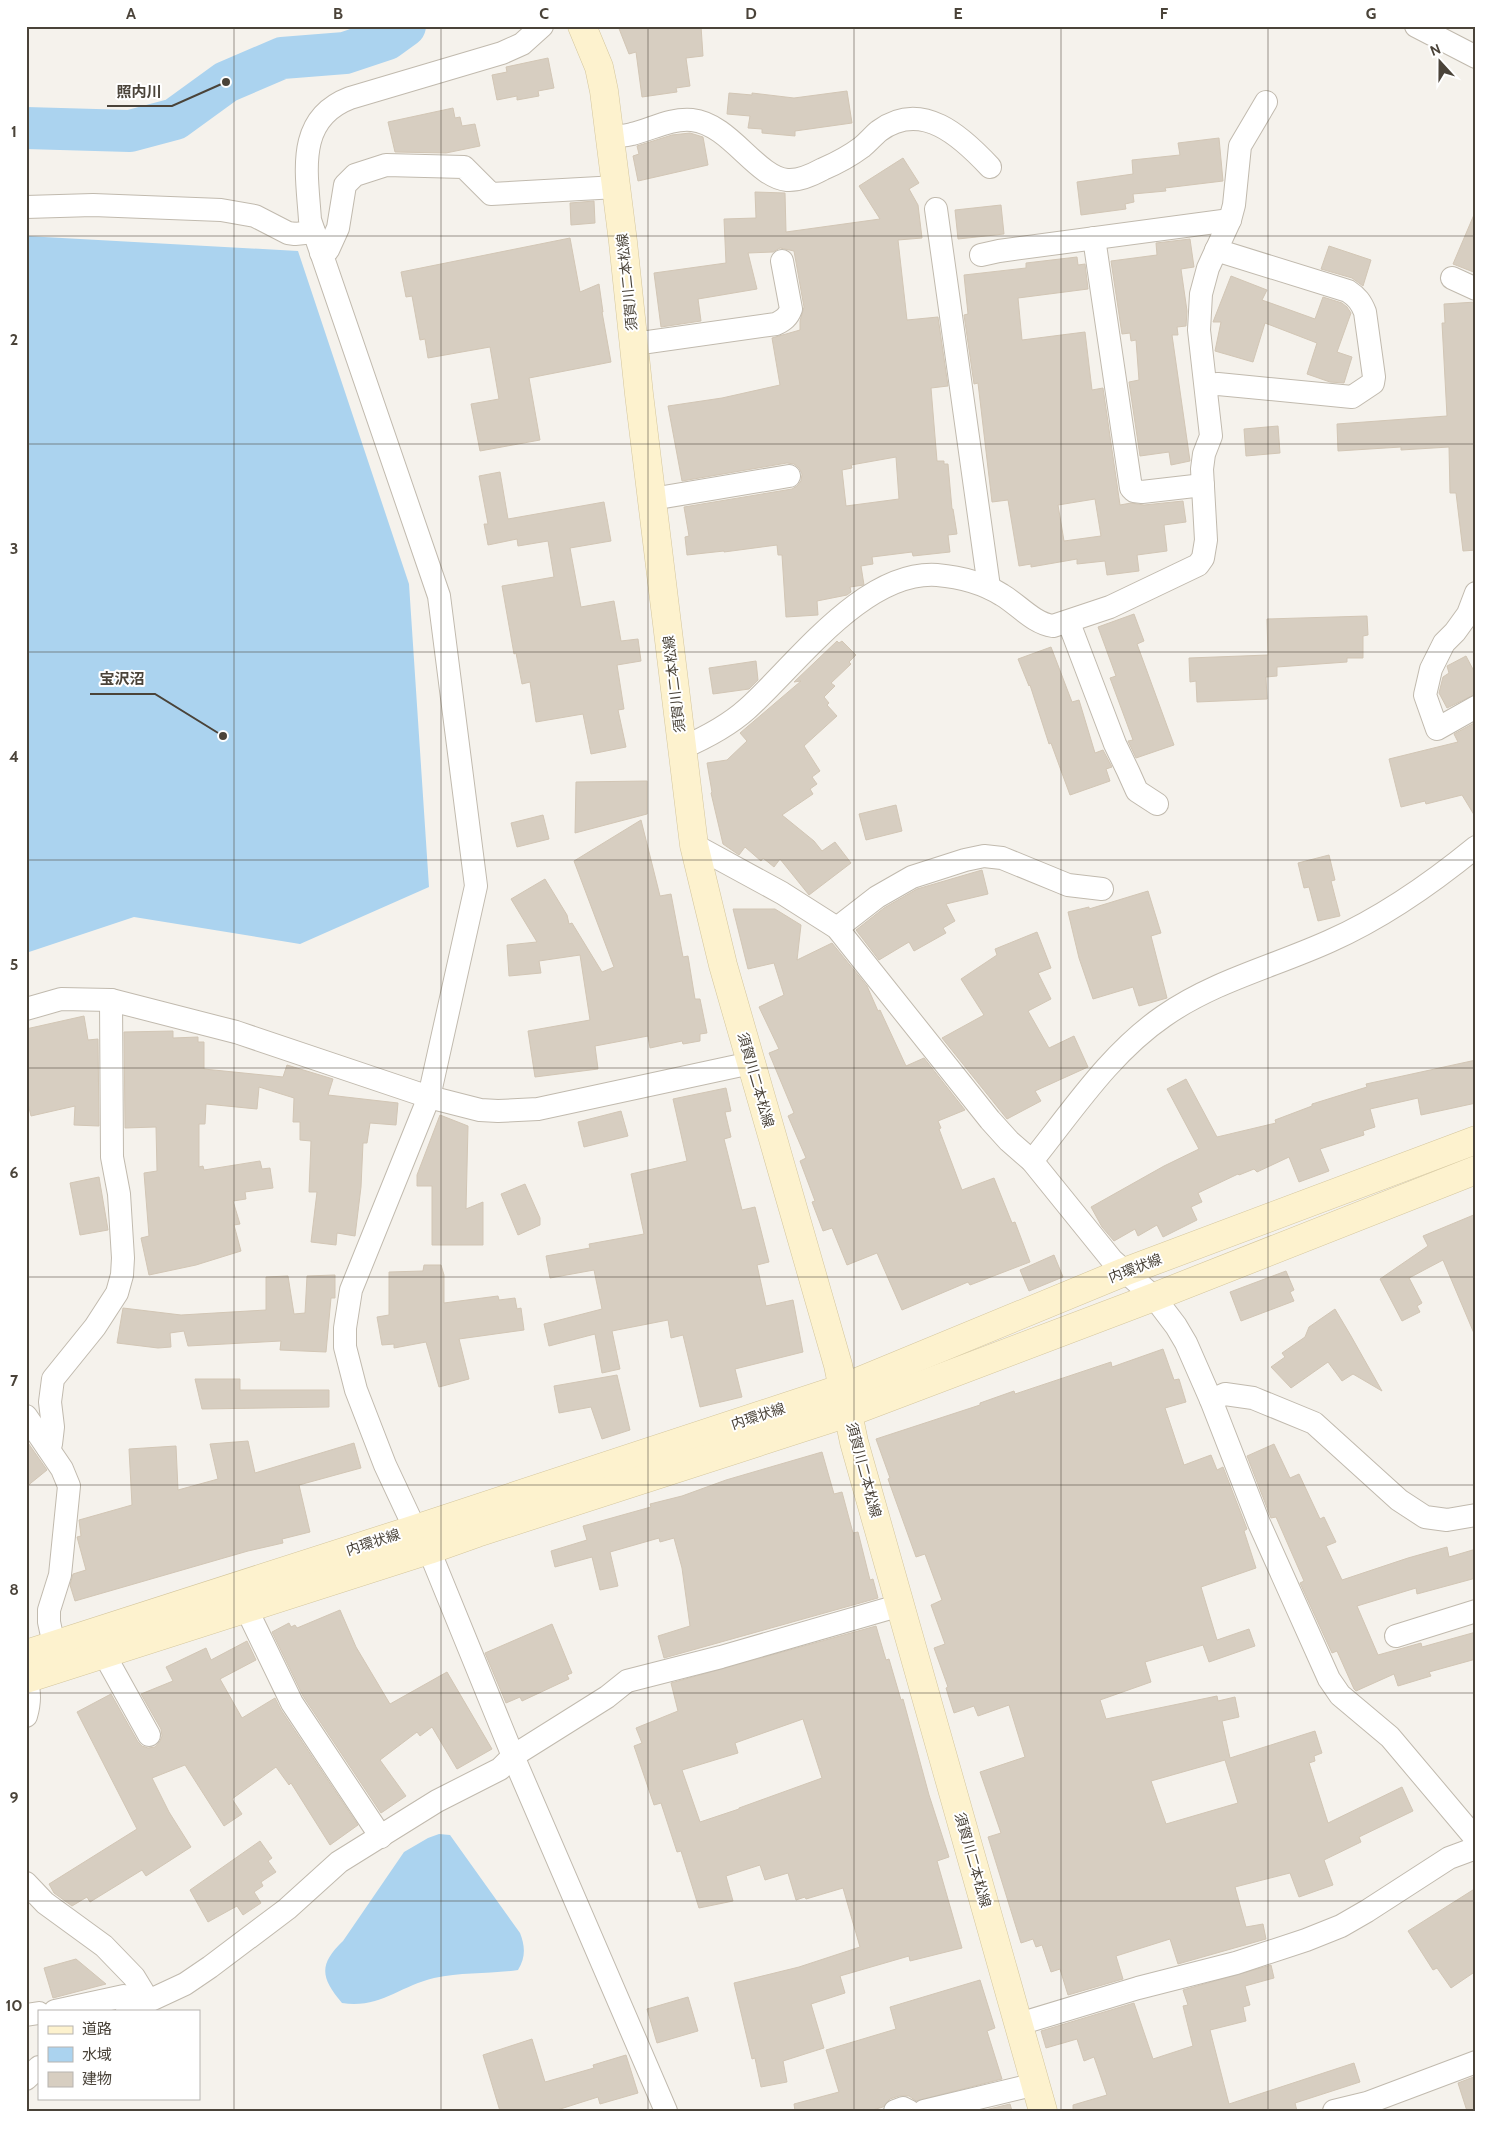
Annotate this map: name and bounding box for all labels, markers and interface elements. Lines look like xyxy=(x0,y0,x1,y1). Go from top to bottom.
text: A xyxy=(126,4,136,23)
text: B xyxy=(333,4,343,23)
text: C xyxy=(539,4,549,23)
text: D xyxy=(745,4,757,23)
text: E xyxy=(953,4,963,23)
text: F xyxy=(1160,4,1169,23)
text: G xyxy=(1366,4,1376,23)
north arrow xyxy=(1414,38,1464,88)
text: N xyxy=(1427,40,1443,60)
callout: 照内川 xyxy=(107,76,172,106)
text: 照内川 xyxy=(116,83,162,101)
text: 1 xyxy=(11,122,17,141)
street label: 須賀川二本松線 xyxy=(613,232,641,332)
text: 2 xyxy=(10,330,18,349)
text: 3 xyxy=(10,539,18,558)
street label: 須賀川二本松線 xyxy=(659,634,689,734)
callout: 宝沢沼 xyxy=(90,664,155,694)
text: 宝沢沼 xyxy=(99,670,145,688)
text: 4 xyxy=(9,747,19,766)
text: 5 xyxy=(10,955,18,974)
street label: 須賀川二本松線 xyxy=(734,1030,778,1130)
text: 6 xyxy=(10,1163,19,1182)
street label: 内環状線 xyxy=(1106,1250,1164,1286)
text: 7 xyxy=(10,1371,19,1390)
street label: 内環状線 xyxy=(729,1399,787,1433)
street label: 須賀川二本松線 xyxy=(843,1420,885,1520)
street label: 内環状線 xyxy=(344,1525,402,1559)
text: 8 xyxy=(9,1580,19,1599)
text: 9 xyxy=(10,1788,19,1807)
street label: 須賀川二本松線 xyxy=(951,1810,995,1910)
text: 10 xyxy=(5,1996,23,2015)
legend xyxy=(38,2010,200,2100)
text: 道路 xyxy=(82,2020,112,2038)
text: 水域 xyxy=(82,2046,112,2064)
text: 建物 xyxy=(82,2070,112,2088)

